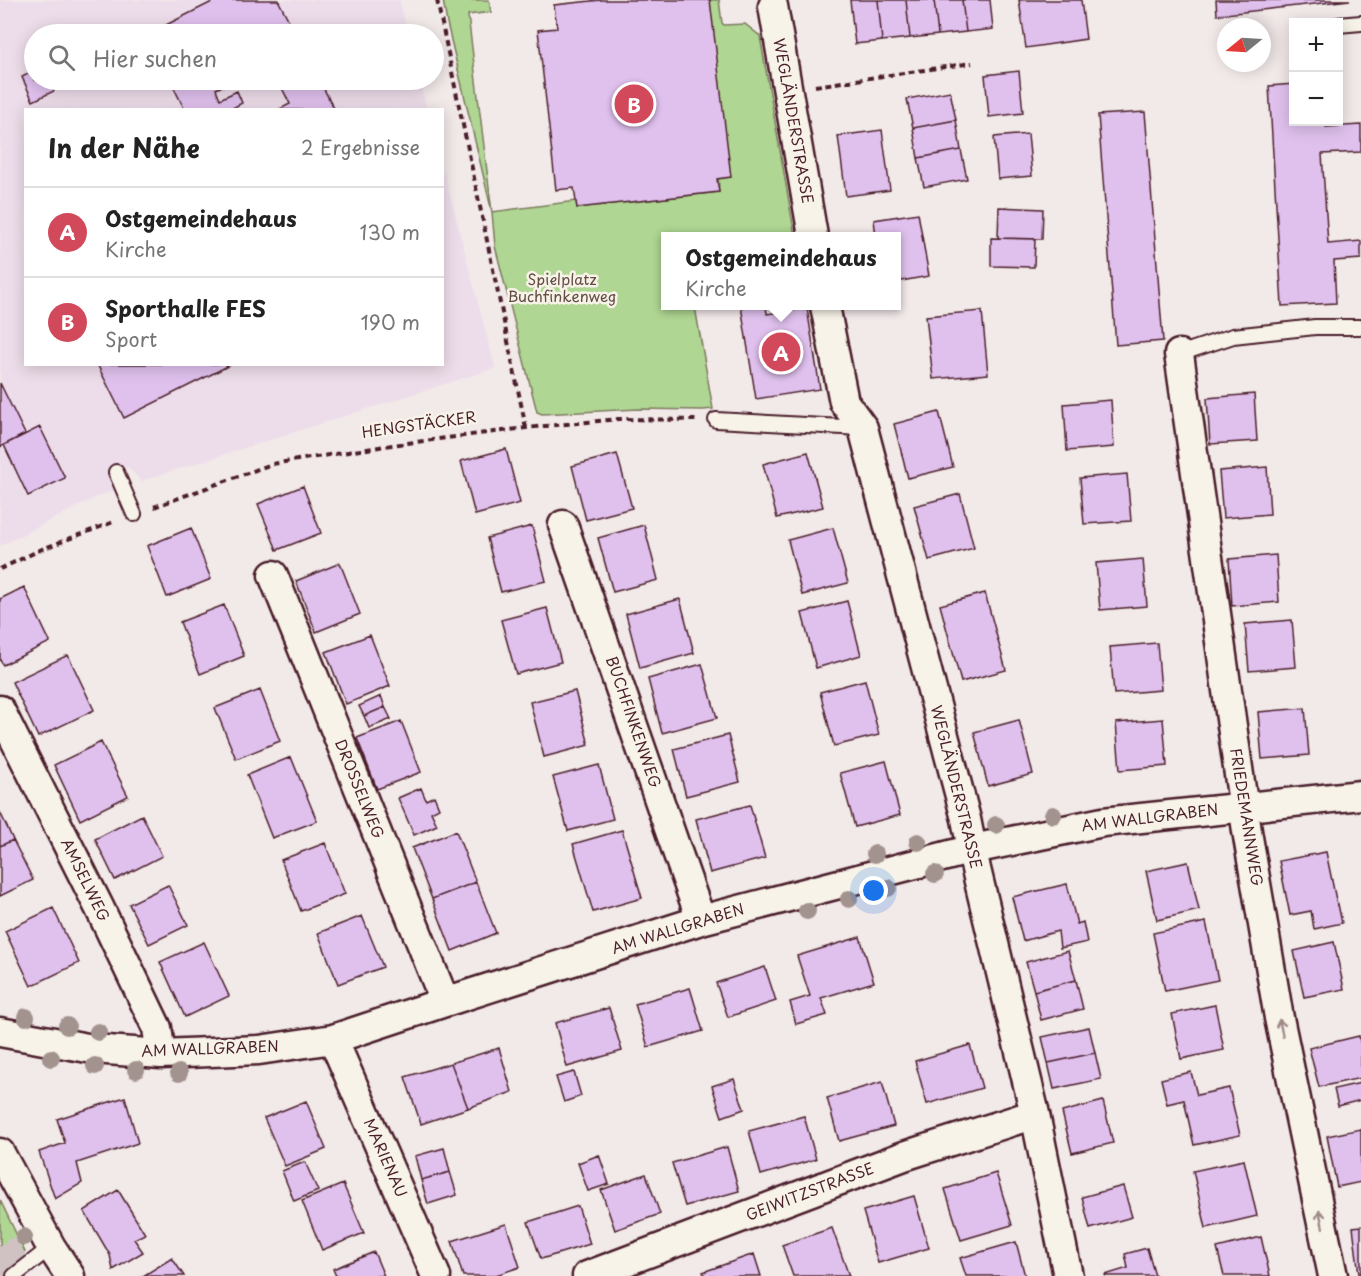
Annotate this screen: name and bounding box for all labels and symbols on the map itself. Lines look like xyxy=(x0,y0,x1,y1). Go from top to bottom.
north arrow xyxy=(1217,18,1271,72)
street label: WEGLÄNDERSTRASSE xyxy=(769,36,820,205)
pin: B xyxy=(614,82,654,126)
park label: Spielplatz Buchfinkenweg xyxy=(508,267,616,307)
pin: A xyxy=(762,330,800,374)
street label: HENGSTÄCKER xyxy=(360,404,478,443)
street label: BUCHFINKENWEG xyxy=(601,653,668,790)
street label: WEGLÄNDERSTRASSE xyxy=(926,702,989,871)
street label: DROSSELWEG xyxy=(330,735,391,841)
street label: FRIEDEMANNWEG xyxy=(1225,746,1270,887)
street label: AM WALLGRABEN xyxy=(1080,797,1220,836)
street label: AMSELWEG xyxy=(56,834,116,925)
your location xyxy=(859,876,888,905)
street label: AM WALLGRABEN xyxy=(608,896,747,959)
one-way arrow xyxy=(1275,1019,1287,1038)
street label: AM WALLGRABEN xyxy=(141,1034,279,1061)
street label: MARIENAU xyxy=(359,1114,414,1201)
street label: GEIWITZSTRASSE xyxy=(742,1156,877,1226)
one-way arrow xyxy=(1315,1209,1326,1229)

